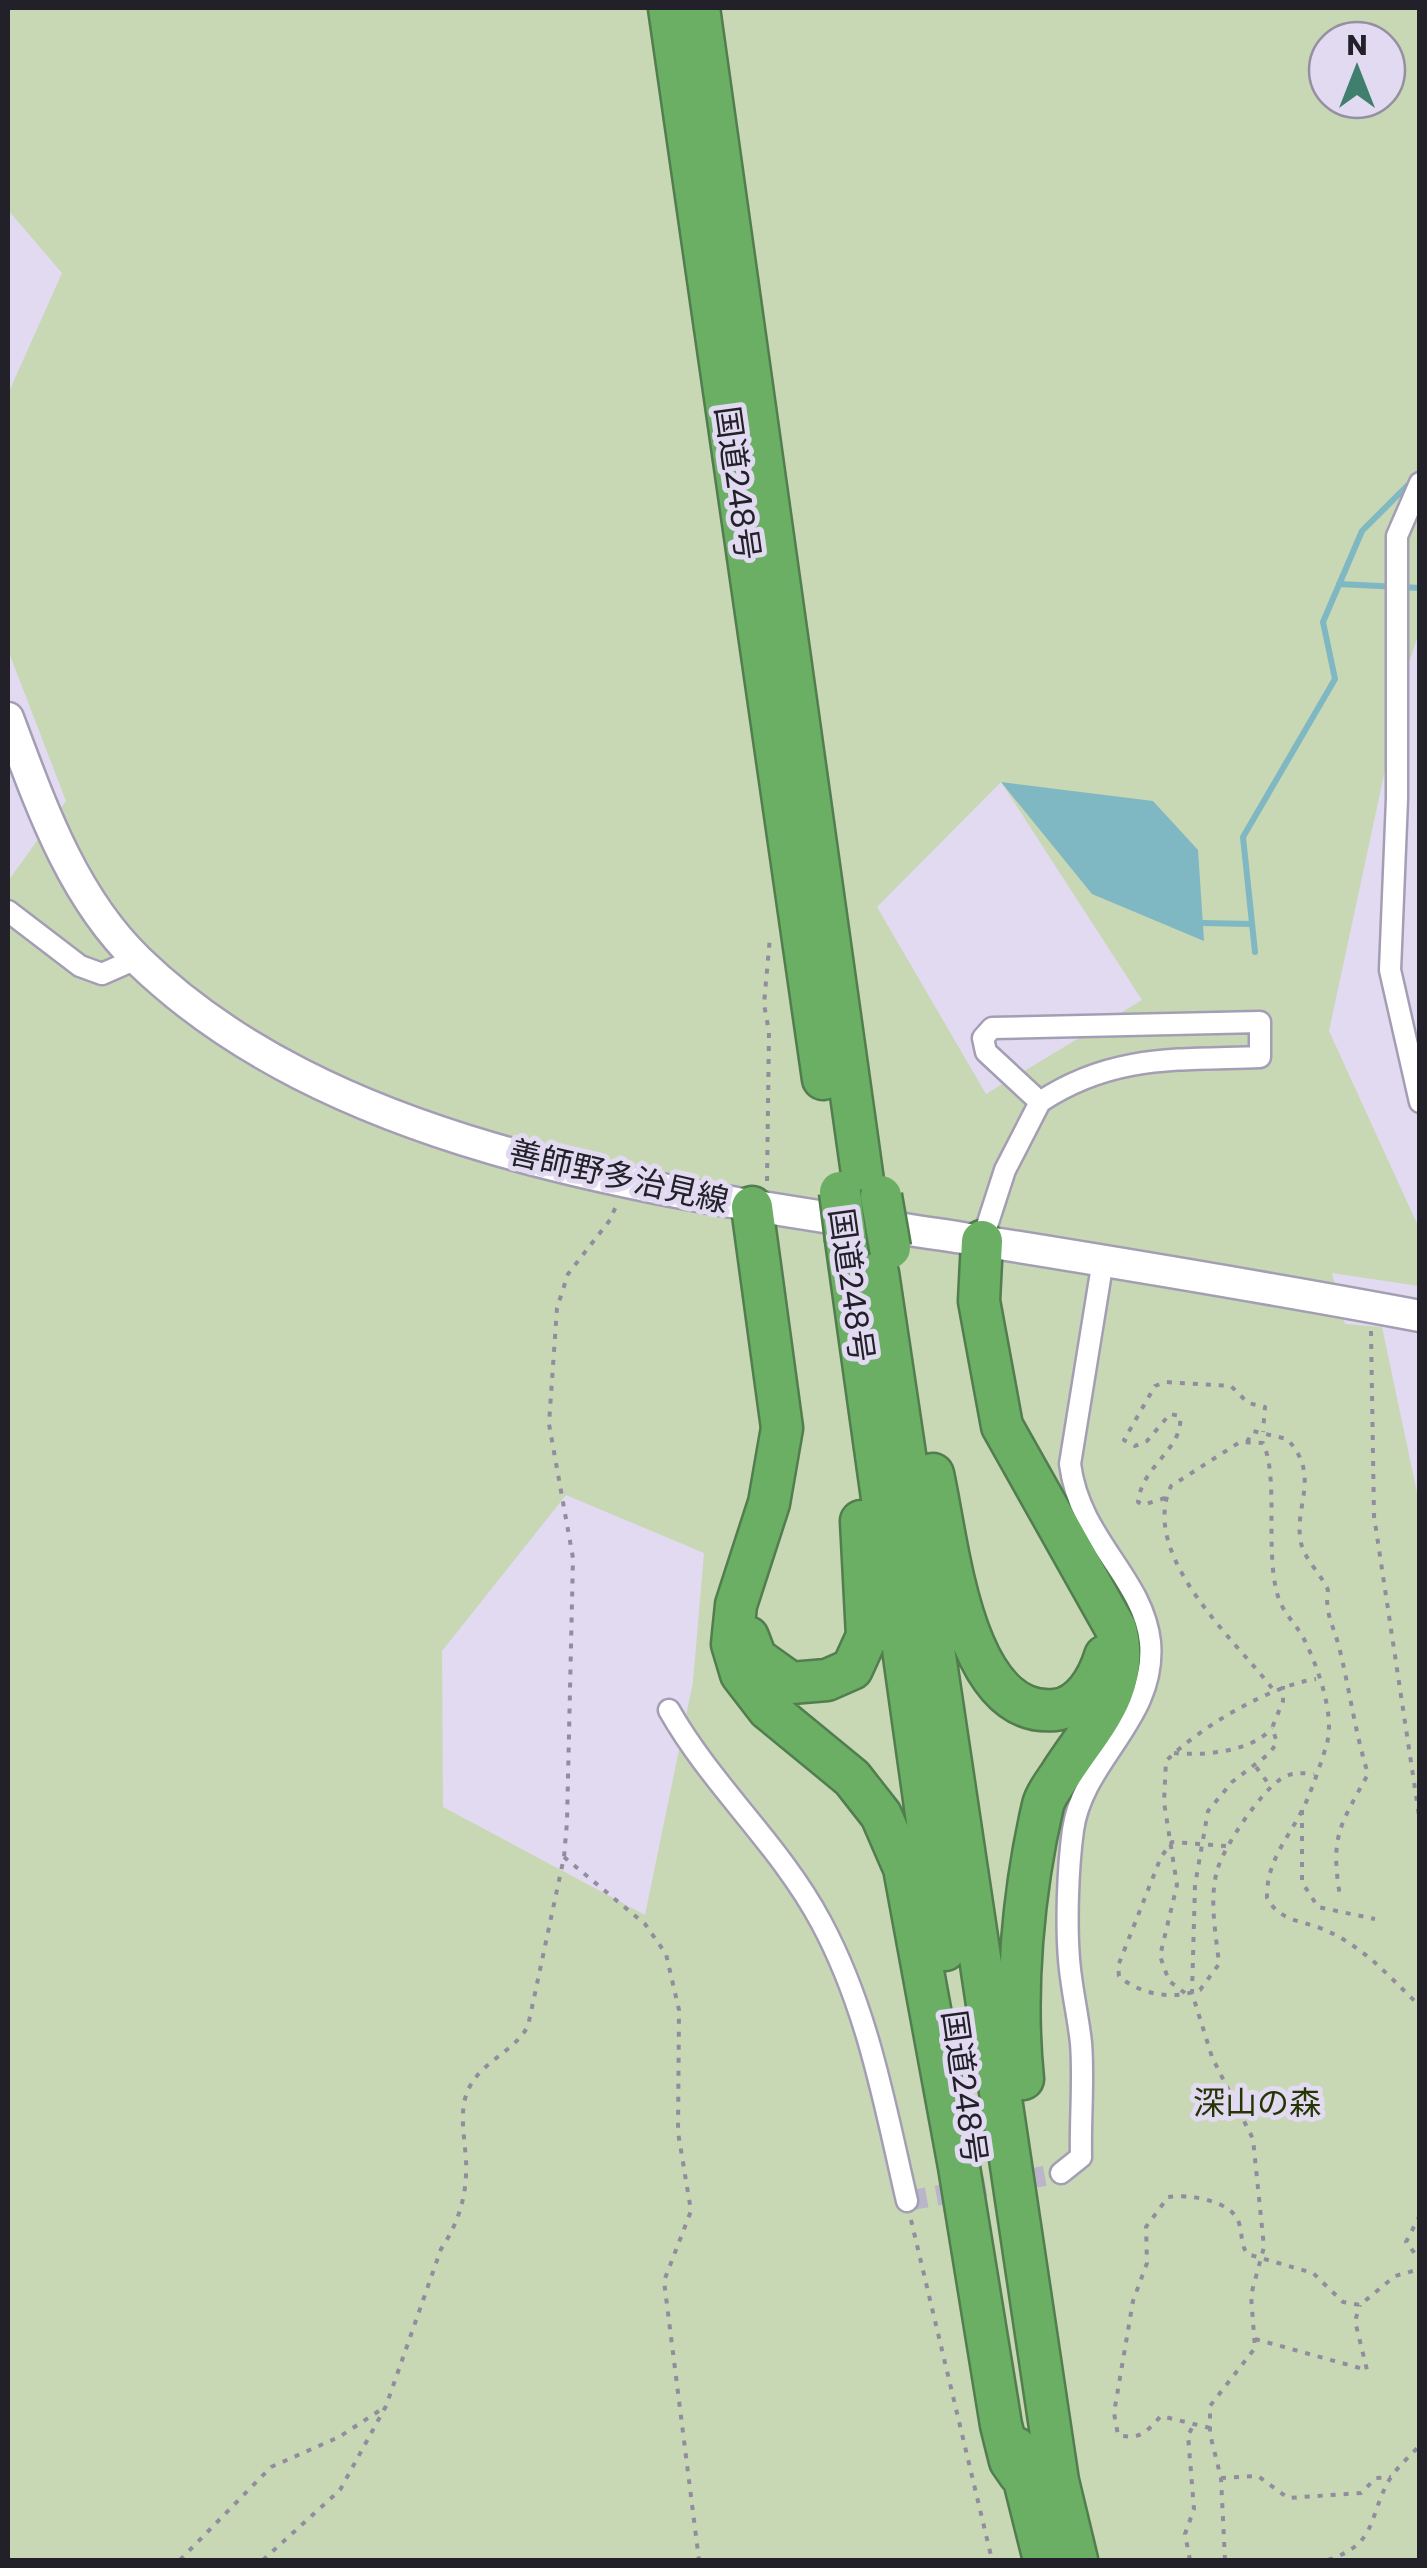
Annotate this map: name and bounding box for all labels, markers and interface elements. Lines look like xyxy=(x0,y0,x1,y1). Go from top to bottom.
north arrow xyxy=(1307,20,1407,120)
text: N xyxy=(1346,26,1368,65)
street label: 国道248号 xyxy=(705,403,771,563)
street label: 善師野多治見線 xyxy=(505,1129,733,1223)
street label: 国道248号 xyxy=(819,1205,885,1365)
street label: 国道248号 xyxy=(932,2007,998,2167)
park label: 深山の森 xyxy=(1193,2080,1321,2125)

